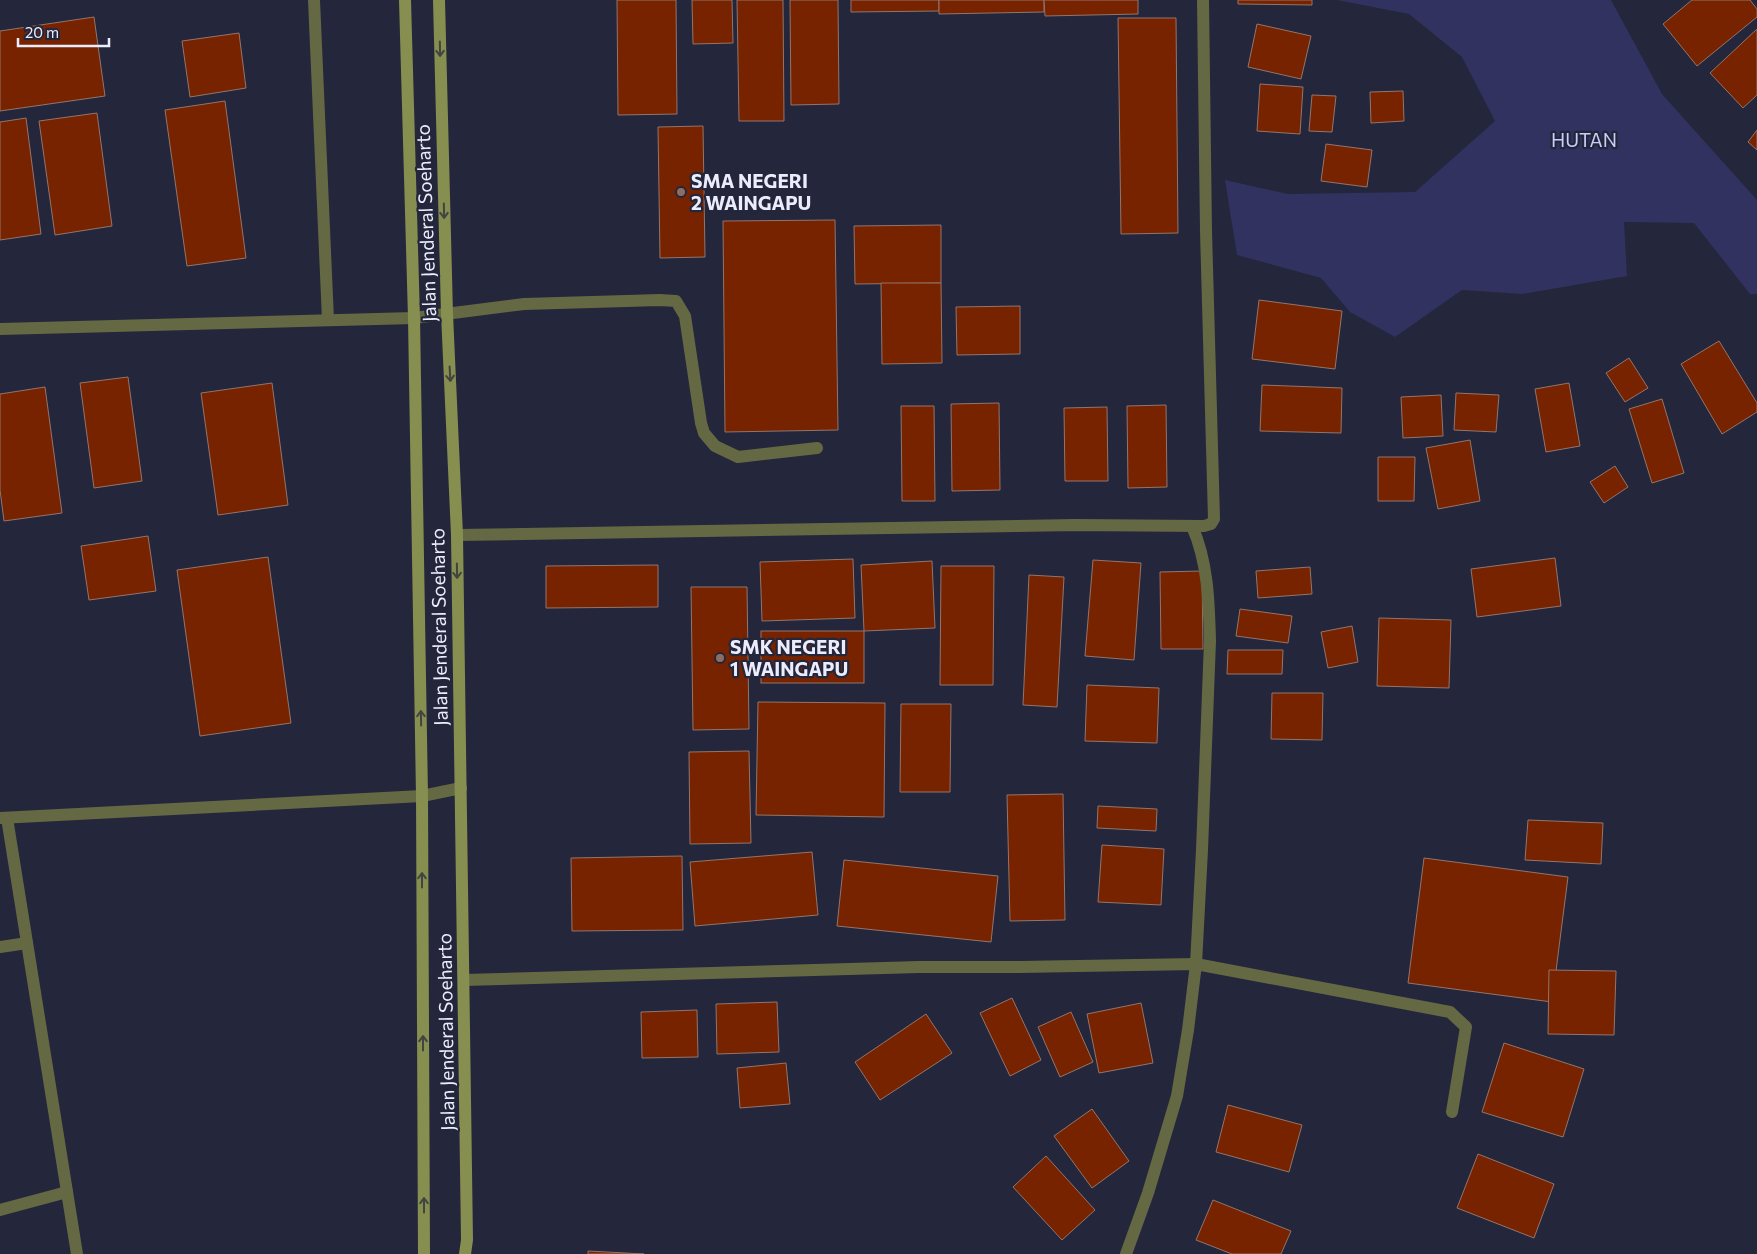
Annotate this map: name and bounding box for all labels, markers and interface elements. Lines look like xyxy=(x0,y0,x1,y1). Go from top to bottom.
scale bar xyxy=(18,15,109,47)
text: 20 m xyxy=(25,23,59,41)
one-way arrow xyxy=(436,40,445,56)
street label: Jalan Jenderal Soeharto xyxy=(411,124,440,322)
park label: HUTAN xyxy=(1551,128,1617,151)
place label: SMA NEGERI 2 WAINGAPU xyxy=(691,169,811,214)
marker: SMA NEGERI 2 WAINGAPU xyxy=(675,186,687,198)
one-way arrow xyxy=(440,203,449,219)
one-way arrow xyxy=(445,365,454,381)
street label: Jalan Jenderal Soeharto xyxy=(425,528,452,726)
one-way arrow xyxy=(453,563,462,579)
place label: SMK NEGERI 1 WAINGAPU xyxy=(730,635,848,680)
marker: SMK NEGERI 1 WAINGAPU xyxy=(714,652,726,664)
one-way arrow xyxy=(416,710,426,726)
one-way arrow xyxy=(418,873,427,889)
street label: Jalan Jenderal Soeharto xyxy=(432,933,459,1131)
one-way arrow xyxy=(418,1035,428,1052)
one-way arrow xyxy=(419,1198,429,1214)

